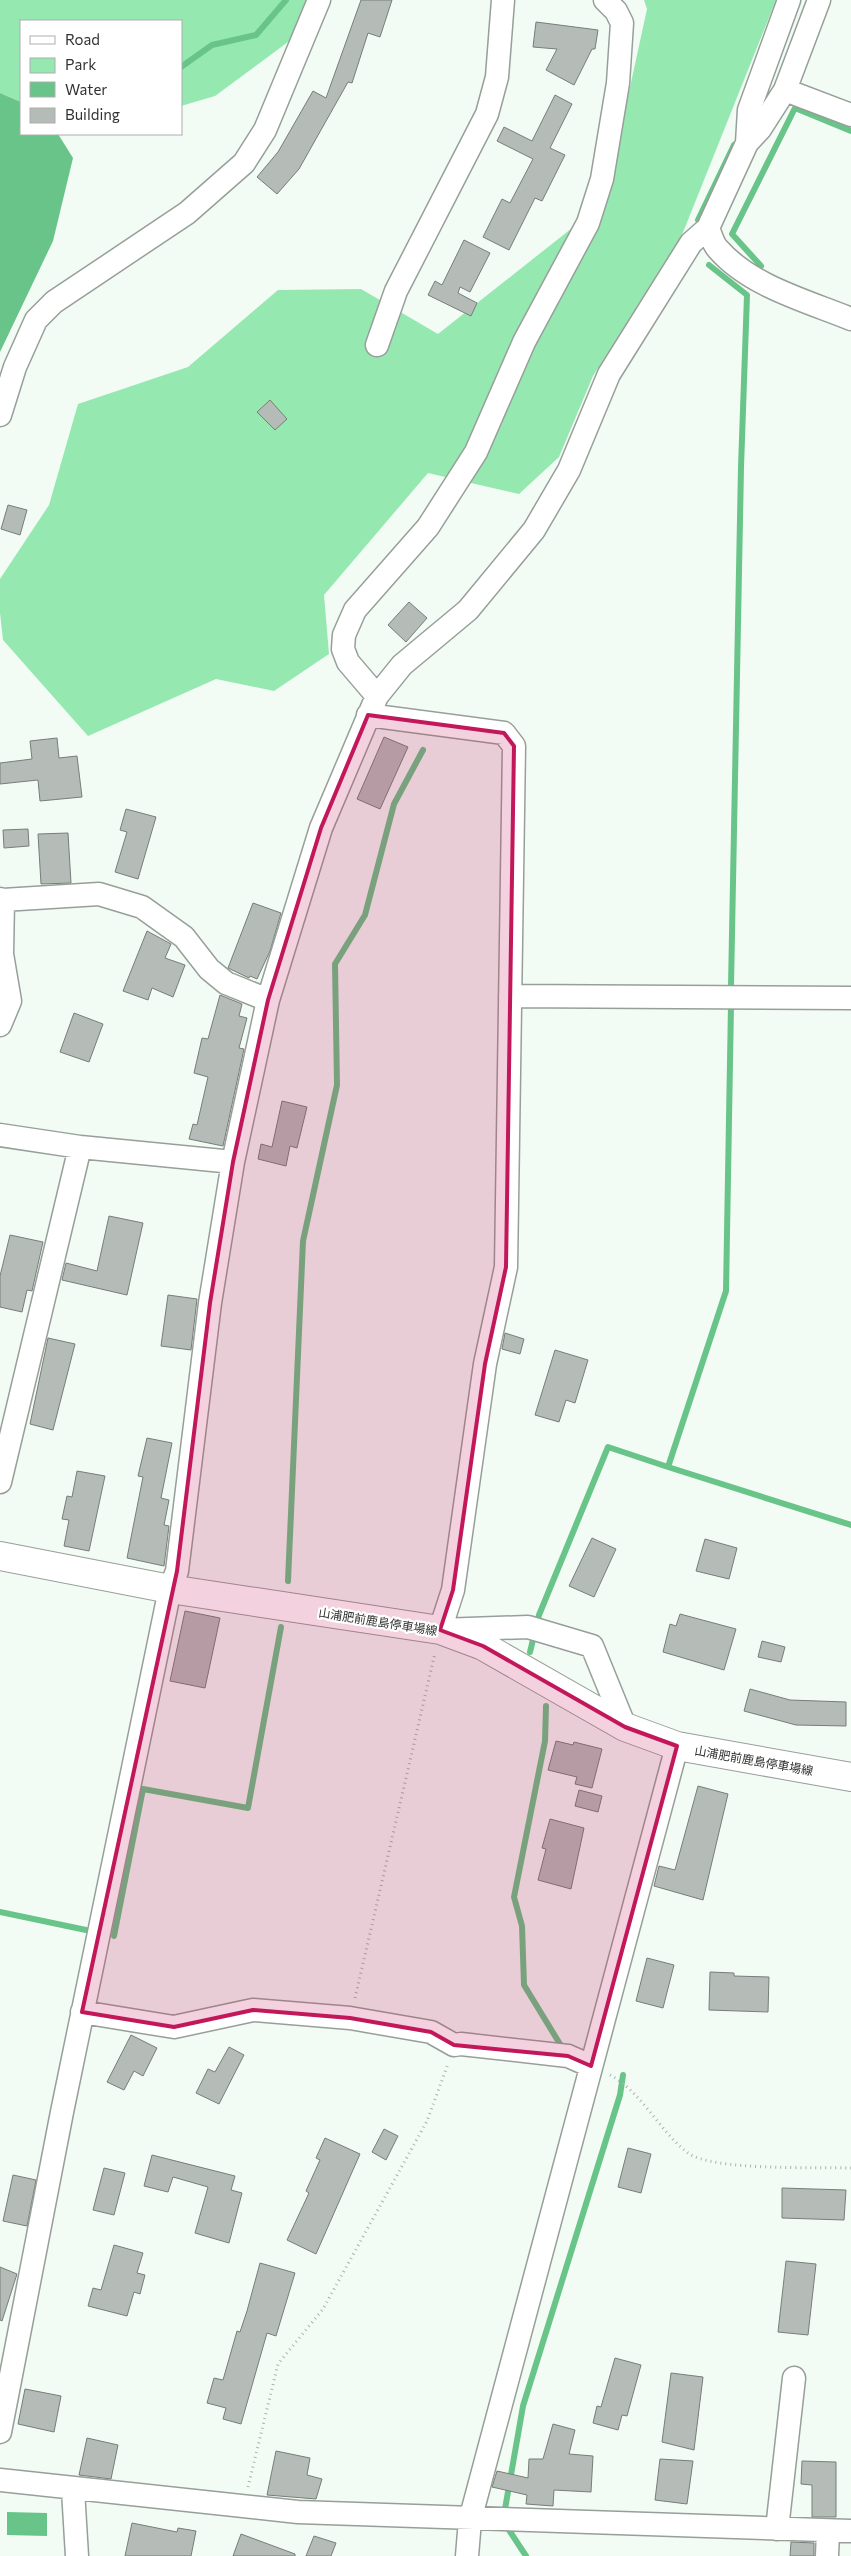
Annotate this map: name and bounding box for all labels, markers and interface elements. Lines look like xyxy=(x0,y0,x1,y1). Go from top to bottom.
legend xyxy=(20,20,182,135)
text: Road xyxy=(65,30,100,48)
text: Park xyxy=(65,55,96,73)
text: Water xyxy=(65,80,107,98)
text: Building xyxy=(65,105,120,123)
street label: 山浦肥前鹿島停車場線 xyxy=(318,1605,438,1637)
street label: 山浦肥前鹿島停車場線 xyxy=(694,1743,814,1777)

